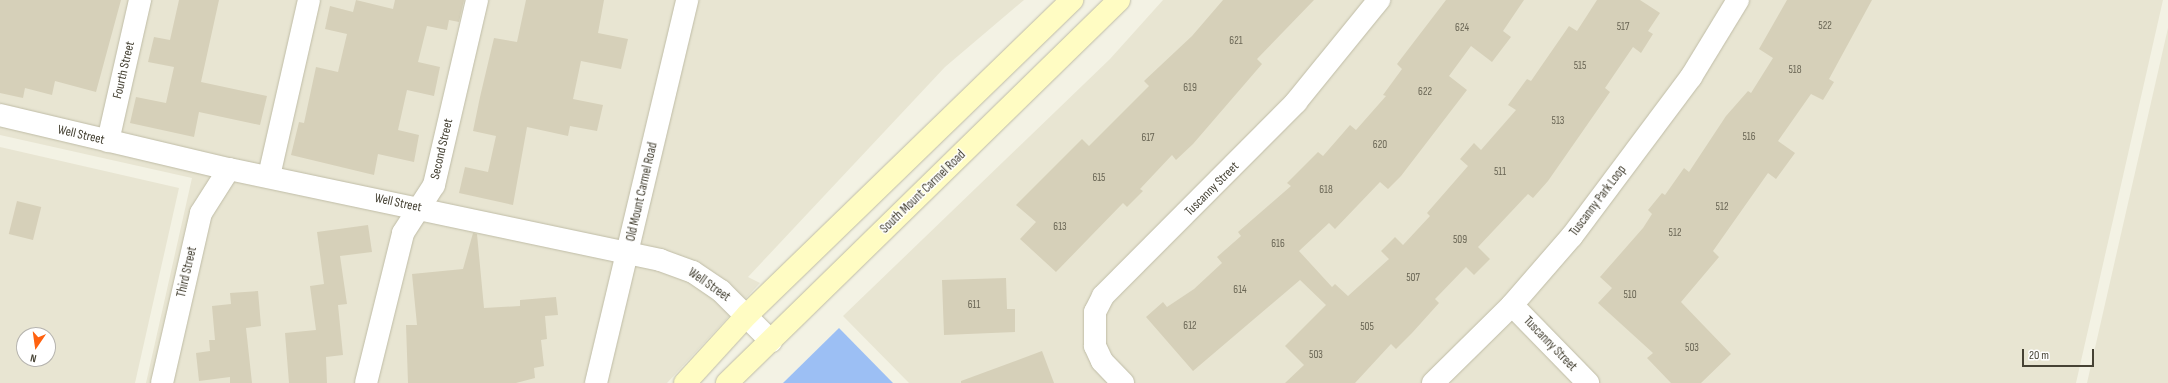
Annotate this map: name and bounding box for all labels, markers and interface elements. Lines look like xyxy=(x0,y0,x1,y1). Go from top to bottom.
house number: 522 xyxy=(1818,19,1832,33)
house number: 517 xyxy=(1617,20,1629,34)
house number: 624 xyxy=(1455,21,1469,35)
house number: 621 xyxy=(1229,34,1243,48)
street label: Fourth Street xyxy=(110,40,138,100)
house number: 515 xyxy=(1574,59,1586,73)
house number: 518 xyxy=(1788,63,1802,77)
house number: 619 xyxy=(1183,81,1197,95)
house number: 622 xyxy=(1418,85,1432,99)
house number: 513 xyxy=(1552,114,1564,128)
street label: Second Street xyxy=(427,117,457,181)
street label: Well Street xyxy=(56,122,106,148)
house number: 516 xyxy=(1742,130,1756,144)
house number: 617 xyxy=(1141,131,1155,145)
house number: 620 xyxy=(1373,138,1387,152)
street label: Old Mount Carmel Road xyxy=(623,141,661,243)
street label: South Mount Carmel Road xyxy=(877,147,969,237)
street label: Tuscanny Street xyxy=(1182,159,1242,219)
street label: Tuscanny Park Loop xyxy=(1566,163,1630,239)
house number: 511 xyxy=(1494,165,1506,179)
house number: 615 xyxy=(1092,171,1106,185)
house number: 618 xyxy=(1319,183,1333,197)
street label: Well Street xyxy=(373,190,423,216)
house number: 512 xyxy=(1716,200,1728,214)
house number: 613 xyxy=(1053,220,1067,234)
house number: 512 xyxy=(1669,226,1681,240)
house number: 509 xyxy=(1453,233,1467,247)
house number: 616 xyxy=(1271,237,1285,251)
street label: Third Street xyxy=(174,245,200,299)
street label: Well Street xyxy=(685,265,733,305)
house number: 507 xyxy=(1406,271,1420,285)
house number: 614 xyxy=(1233,283,1247,297)
house number: 510 xyxy=(1623,288,1637,302)
house number: 611 xyxy=(968,298,980,312)
street label: Tuscanny Street xyxy=(1520,313,1580,375)
house number: 612 xyxy=(1183,319,1197,333)
house number: 505 xyxy=(1360,320,1374,334)
north arrow xyxy=(16,327,56,367)
house number: 503 xyxy=(1685,341,1699,355)
scale bar xyxy=(2024,341,2096,367)
house number: 503 xyxy=(1309,348,1323,362)
text: 20 m xyxy=(2029,348,2049,363)
text: N xyxy=(29,351,38,365)

